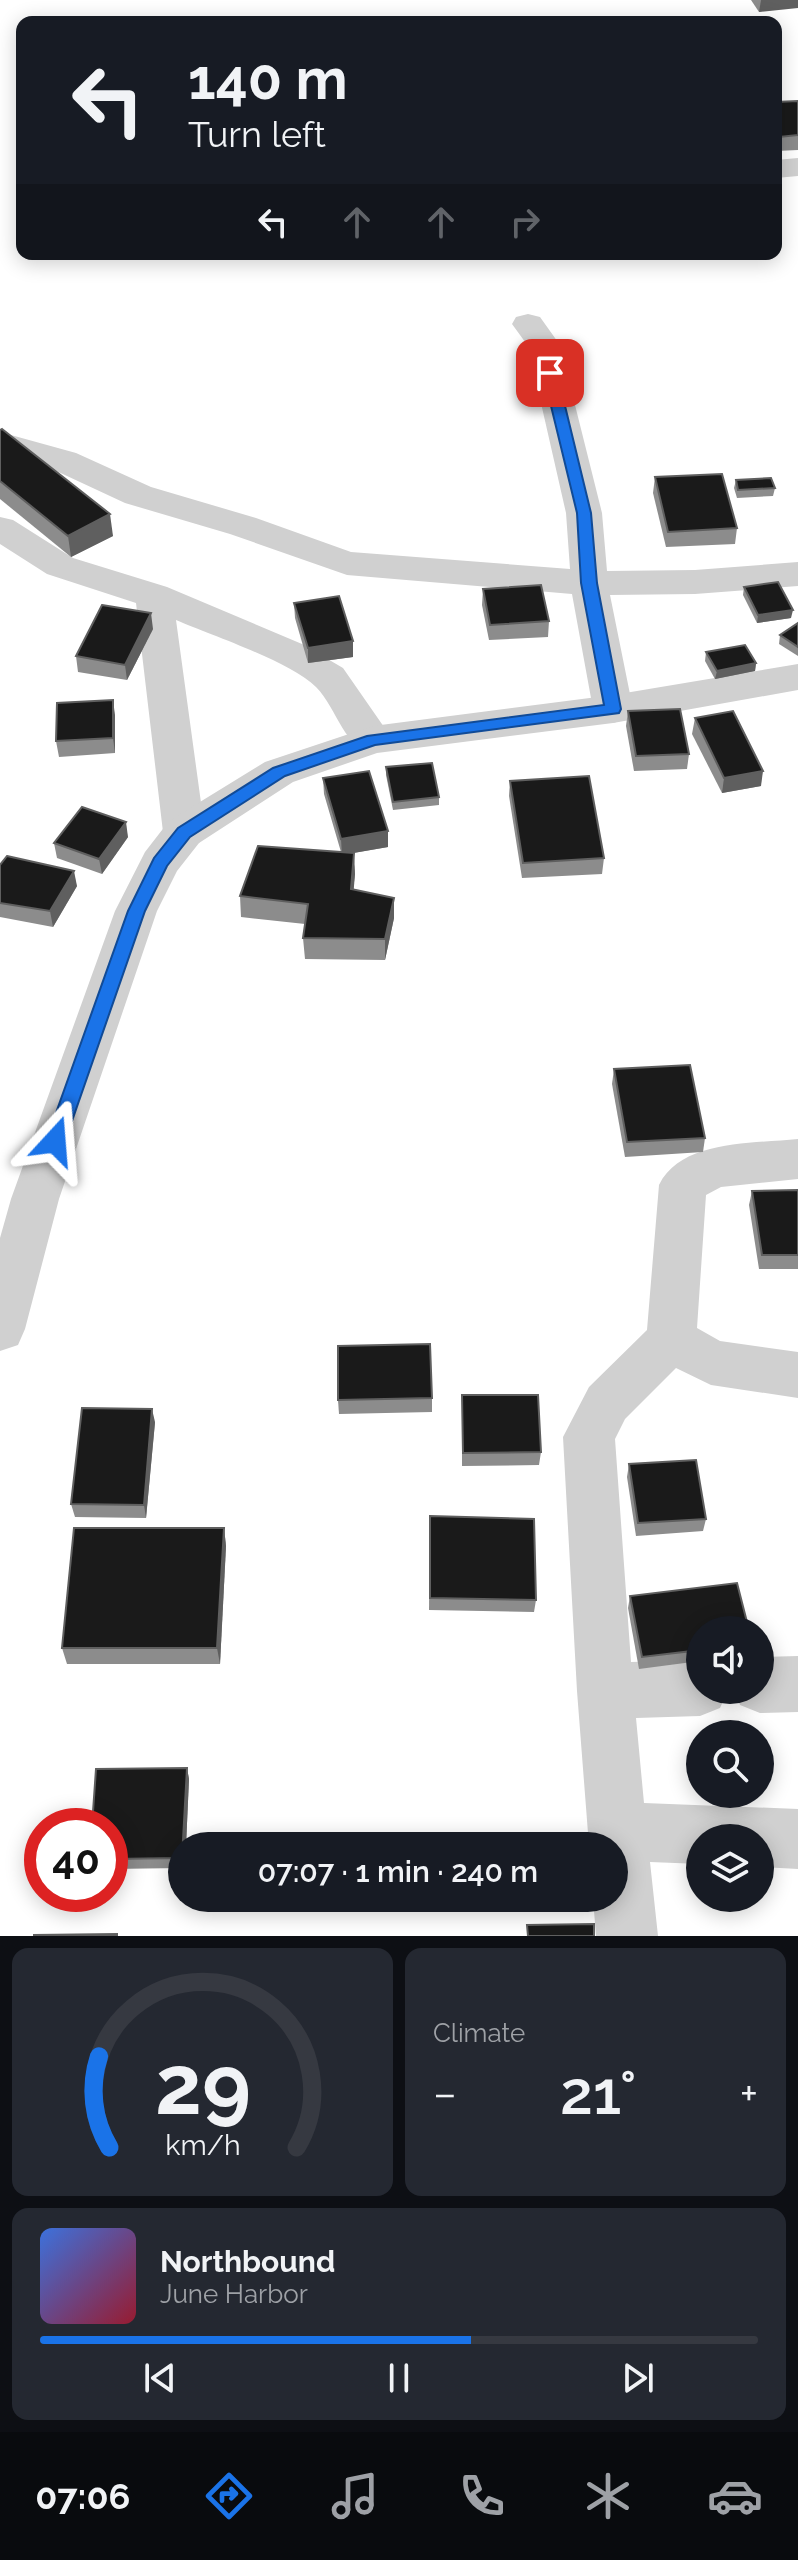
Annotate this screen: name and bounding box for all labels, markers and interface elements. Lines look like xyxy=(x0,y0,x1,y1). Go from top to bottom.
text: 140 m xyxy=(188,46,348,112)
icon: left xyxy=(56,48,160,152)
text: Turn left xyxy=(188,113,326,155)
icon: left xyxy=(251,200,295,244)
icon: ahead xyxy=(335,200,379,244)
icon: ahead xyxy=(419,200,463,244)
icon: right xyxy=(503,200,547,244)
pin xyxy=(516,339,584,407)
icon: arrive xyxy=(528,351,572,395)
position arrow xyxy=(13,1099,97,1183)
map controls xyxy=(686,1616,774,1912)
button: sound xyxy=(686,1616,774,1704)
button: search xyxy=(686,1720,774,1808)
speed limit sign: 40 xyxy=(24,1808,128,1912)
button: layers xyxy=(686,1824,774,1912)
text: 07:07 · 1 min · 240 m xyxy=(258,1854,538,1889)
text: Climate xyxy=(433,2018,525,2048)
text: 29 xyxy=(155,2036,250,2133)
text: 21° xyxy=(560,2058,637,2128)
text: − xyxy=(433,2068,457,2119)
text: + xyxy=(740,2068,758,2119)
text: km/h xyxy=(165,2128,240,2162)
text: Northbound xyxy=(160,2244,335,2279)
text: June Harbor xyxy=(160,2279,308,2309)
icon: previous xyxy=(138,2356,182,2400)
icon: pause xyxy=(377,2356,421,2400)
icon: next xyxy=(616,2356,660,2400)
icon: directions xyxy=(201,2468,257,2524)
icon: music xyxy=(327,2468,383,2524)
icon: phone xyxy=(454,2468,510,2524)
icon: climate xyxy=(580,2468,636,2524)
icon: car xyxy=(707,2468,763,2524)
text: 07:06 xyxy=(35,2475,130,2517)

